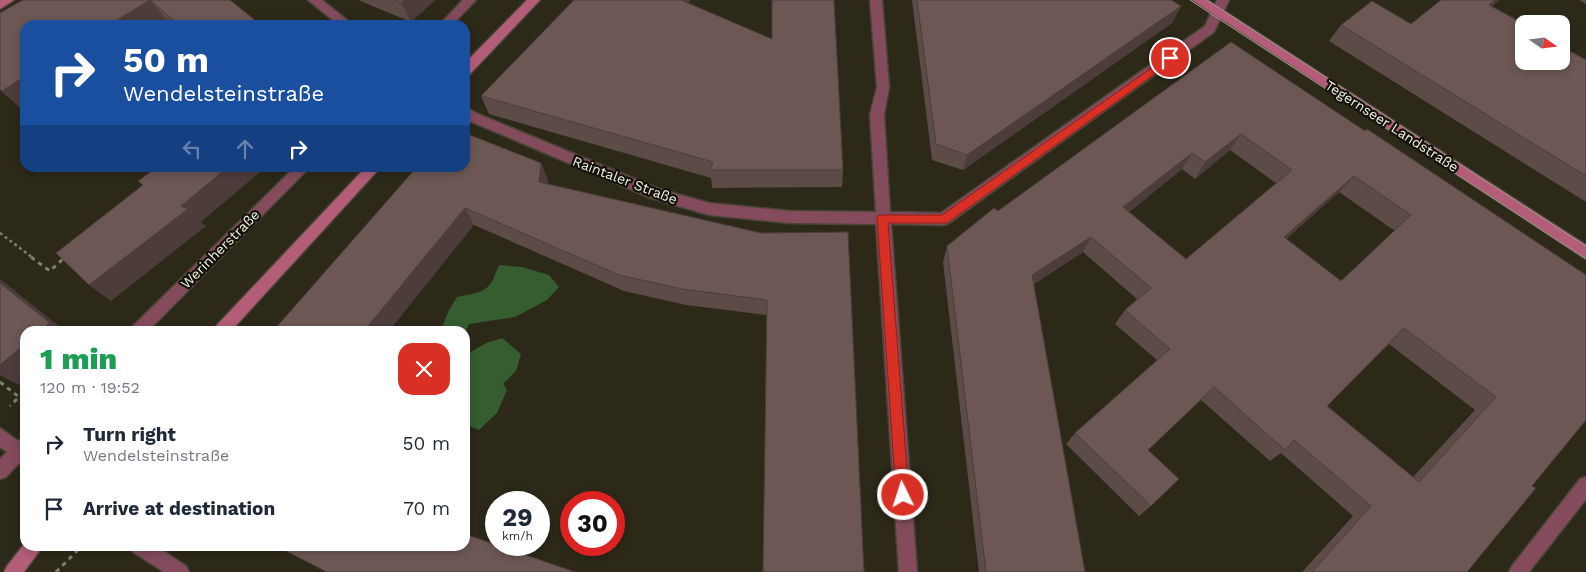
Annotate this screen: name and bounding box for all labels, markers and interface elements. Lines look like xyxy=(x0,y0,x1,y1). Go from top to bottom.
north arrow xyxy=(1515,15,1570,70)
map controls xyxy=(1515,15,1570,70)
pin xyxy=(1149,37,1191,79)
text: 50 m xyxy=(123,39,209,81)
icon: right xyxy=(40,40,105,105)
icon: arrive xyxy=(1156,44,1184,72)
street label: Tegernseer Landstraße xyxy=(1322,77,1462,175)
text: Wendelsteinstraße xyxy=(123,81,324,106)
icon: left xyxy=(178,135,206,163)
icon: ahead xyxy=(231,135,259,163)
icon: right xyxy=(284,135,312,163)
street label: Raintaler Straße xyxy=(570,153,680,207)
street label: Werinherstraße xyxy=(177,206,263,292)
text: 1 min xyxy=(40,341,117,376)
button: close xyxy=(398,343,450,395)
text: 120 m · 19:52 xyxy=(40,378,140,397)
text: Turn right xyxy=(83,423,176,446)
icon: right xyxy=(40,430,68,458)
text: 50 m xyxy=(403,432,450,455)
text: Wendelsteinstraße xyxy=(83,446,229,465)
position arrow xyxy=(876,468,928,520)
speed limit sign: 30 xyxy=(560,491,625,556)
icon: arrive xyxy=(40,495,68,523)
text: Arrive at destination xyxy=(83,497,275,520)
text: 70 m xyxy=(403,497,450,520)
text: 29 xyxy=(502,503,533,532)
text: km/h xyxy=(502,529,533,543)

